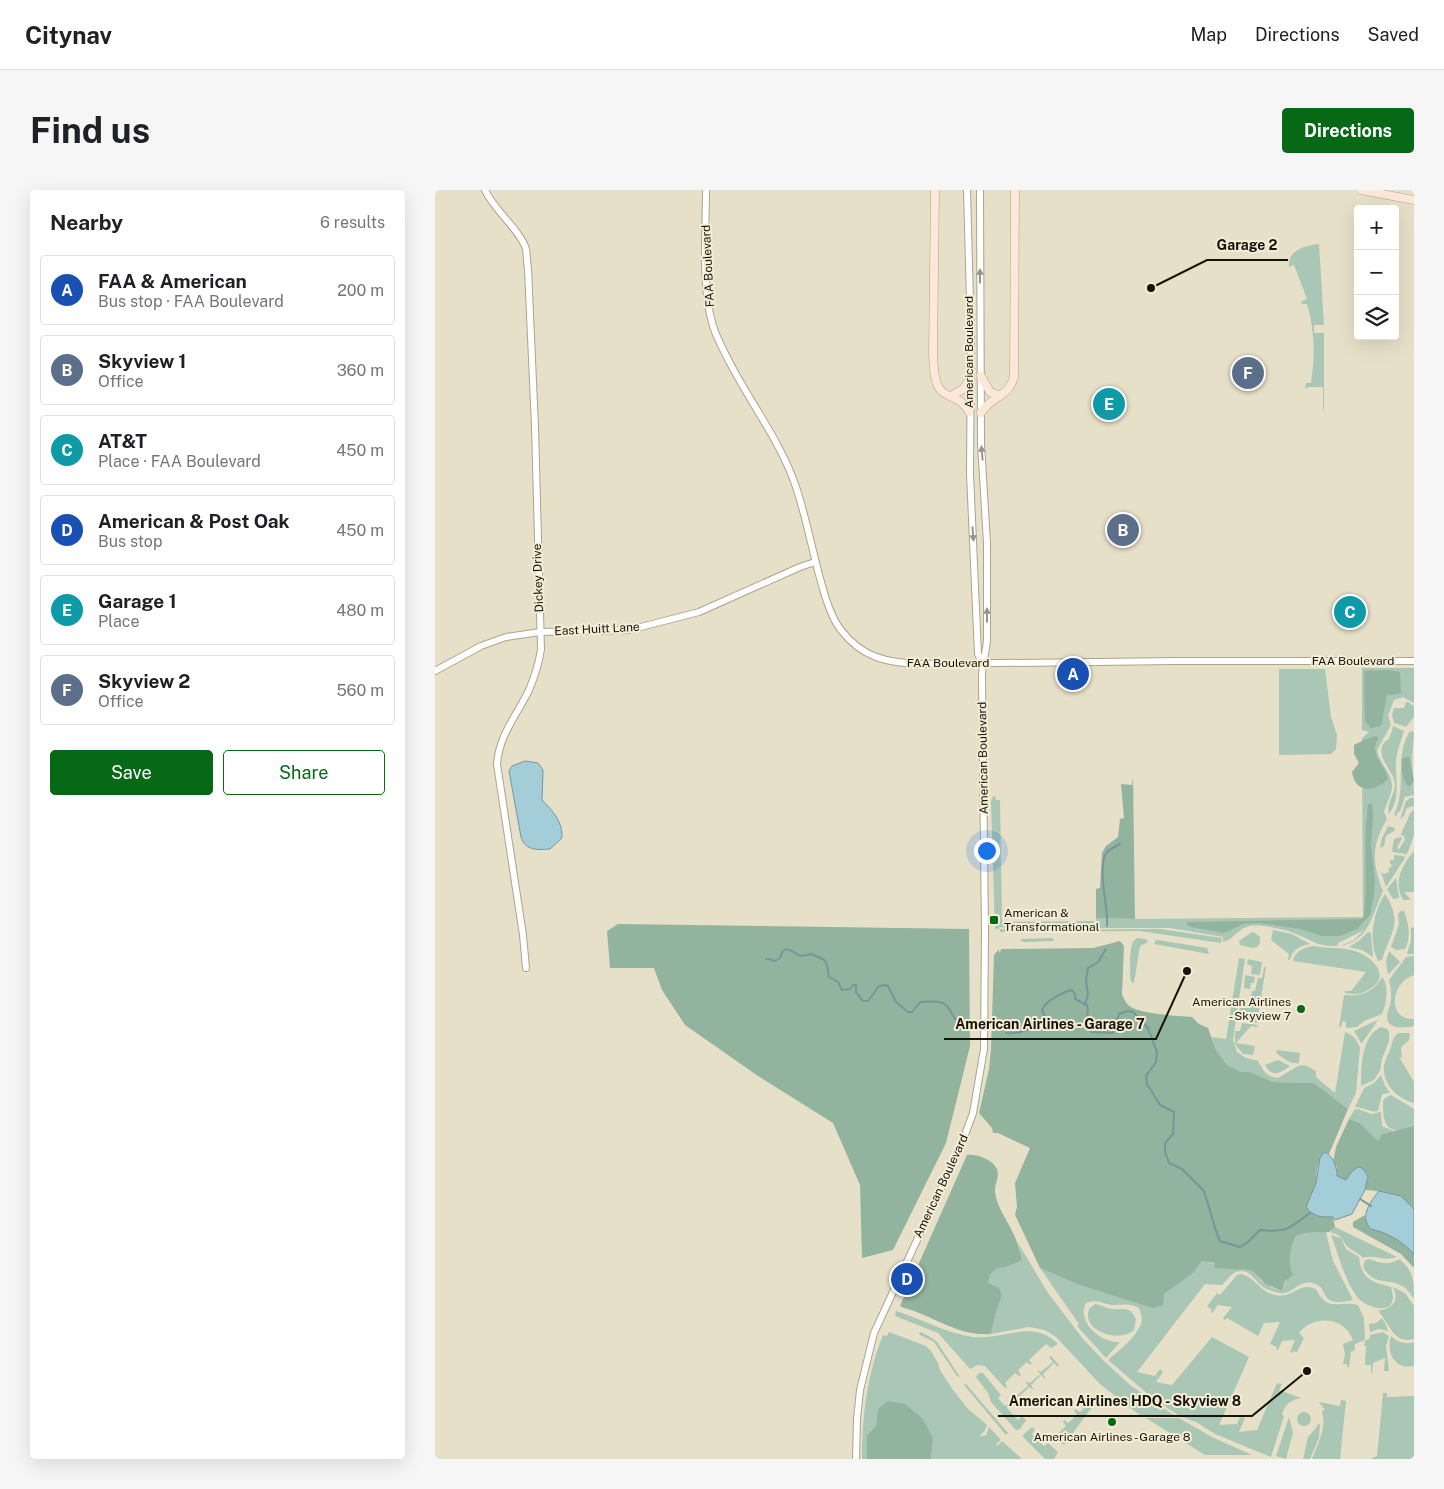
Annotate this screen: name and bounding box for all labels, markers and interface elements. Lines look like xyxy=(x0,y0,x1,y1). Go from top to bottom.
text: Citynav xyxy=(25,21,112,49)
text: Map xyxy=(1190,24,1227,45)
text: Directions xyxy=(1255,24,1340,45)
text: Saved xyxy=(1368,24,1419,45)
button: Directions xyxy=(1282,108,1414,153)
text: Find us xyxy=(30,110,150,151)
map controls xyxy=(1354,205,1399,340)
button: + xyxy=(1354,205,1399,250)
text: Nearby xyxy=(50,210,123,235)
text: 6 results xyxy=(320,213,385,232)
street label: FAA Boulevard xyxy=(699,224,717,308)
callout: Garage 2 xyxy=(1207,231,1288,260)
text: Garage 2 xyxy=(1217,237,1277,253)
button: − xyxy=(1354,250,1399,295)
one-way arrow xyxy=(976,268,984,284)
text: FAA & American xyxy=(98,270,247,292)
text: A xyxy=(61,281,73,300)
text: 200 m xyxy=(337,281,384,300)
text: Bus stop · FAA Boulevard xyxy=(98,292,284,311)
button: layers xyxy=(1354,295,1399,340)
street label: American Boulevard xyxy=(962,296,976,408)
text: Skyview 1 xyxy=(98,350,187,372)
pin: F xyxy=(1232,354,1264,392)
text: B xyxy=(62,361,72,380)
text: 360 m xyxy=(337,361,384,380)
text: Office xyxy=(98,372,144,391)
pin: E xyxy=(1093,385,1125,423)
text: AT&T xyxy=(98,430,147,452)
text: C xyxy=(61,441,73,460)
text: 450 m xyxy=(336,441,384,460)
one-way arrow xyxy=(978,445,986,461)
text: Place · FAA Boulevard xyxy=(98,452,261,471)
text: American & Post Oak xyxy=(98,510,289,532)
pin: B xyxy=(1107,511,1139,549)
text: D xyxy=(61,521,73,540)
text: 450 m xyxy=(336,521,384,540)
one-way arrow xyxy=(969,526,977,542)
text: Bus stop xyxy=(98,532,162,551)
street label: Dickey Drive xyxy=(530,543,546,613)
text: Garage 1 xyxy=(98,590,177,612)
pin: C xyxy=(1334,593,1366,631)
text: E xyxy=(62,601,72,620)
text: 480 m xyxy=(336,601,384,620)
one-way arrow xyxy=(983,607,991,623)
text: Place xyxy=(98,612,140,631)
street label: East Huitt Lane xyxy=(554,620,640,638)
street label: FAA Boulevard xyxy=(1312,654,1394,668)
pin: A xyxy=(1057,655,1089,693)
street label: FAA Boulevard xyxy=(907,656,989,670)
text: Skyview 2 xyxy=(98,670,190,692)
text: F xyxy=(62,681,72,700)
text: 560 m xyxy=(336,681,384,700)
text: Office xyxy=(98,692,144,711)
street label: American Boulevard xyxy=(975,702,991,814)
button: Save xyxy=(50,750,213,795)
button: Share xyxy=(223,750,385,795)
your location xyxy=(974,838,1000,864)
place label: American & Transformational xyxy=(1004,906,1100,934)
marker: American & Transformational xyxy=(988,914,1000,926)
place label: American Airlines - Skyview 7 xyxy=(1192,995,1291,1023)
marker: American Airlines - Skyview 7 xyxy=(1295,1003,1307,1015)
callout: American Airlines - Garage 7 xyxy=(944,1010,1156,1039)
text: American Airlines - Garage 7 xyxy=(955,1016,1145,1032)
street label: American Boulevard xyxy=(911,1132,971,1240)
pin: D xyxy=(891,1260,923,1298)
callout: American Airlines HDQ - Skyview 8 xyxy=(998,1387,1252,1416)
text: American Airlines HDQ - Skyview 8 xyxy=(1009,1393,1241,1409)
marker: American Airlines - Garage 8 xyxy=(1106,1416,1118,1428)
place label: American Airlines - Garage 8 xyxy=(1033,1430,1191,1444)

